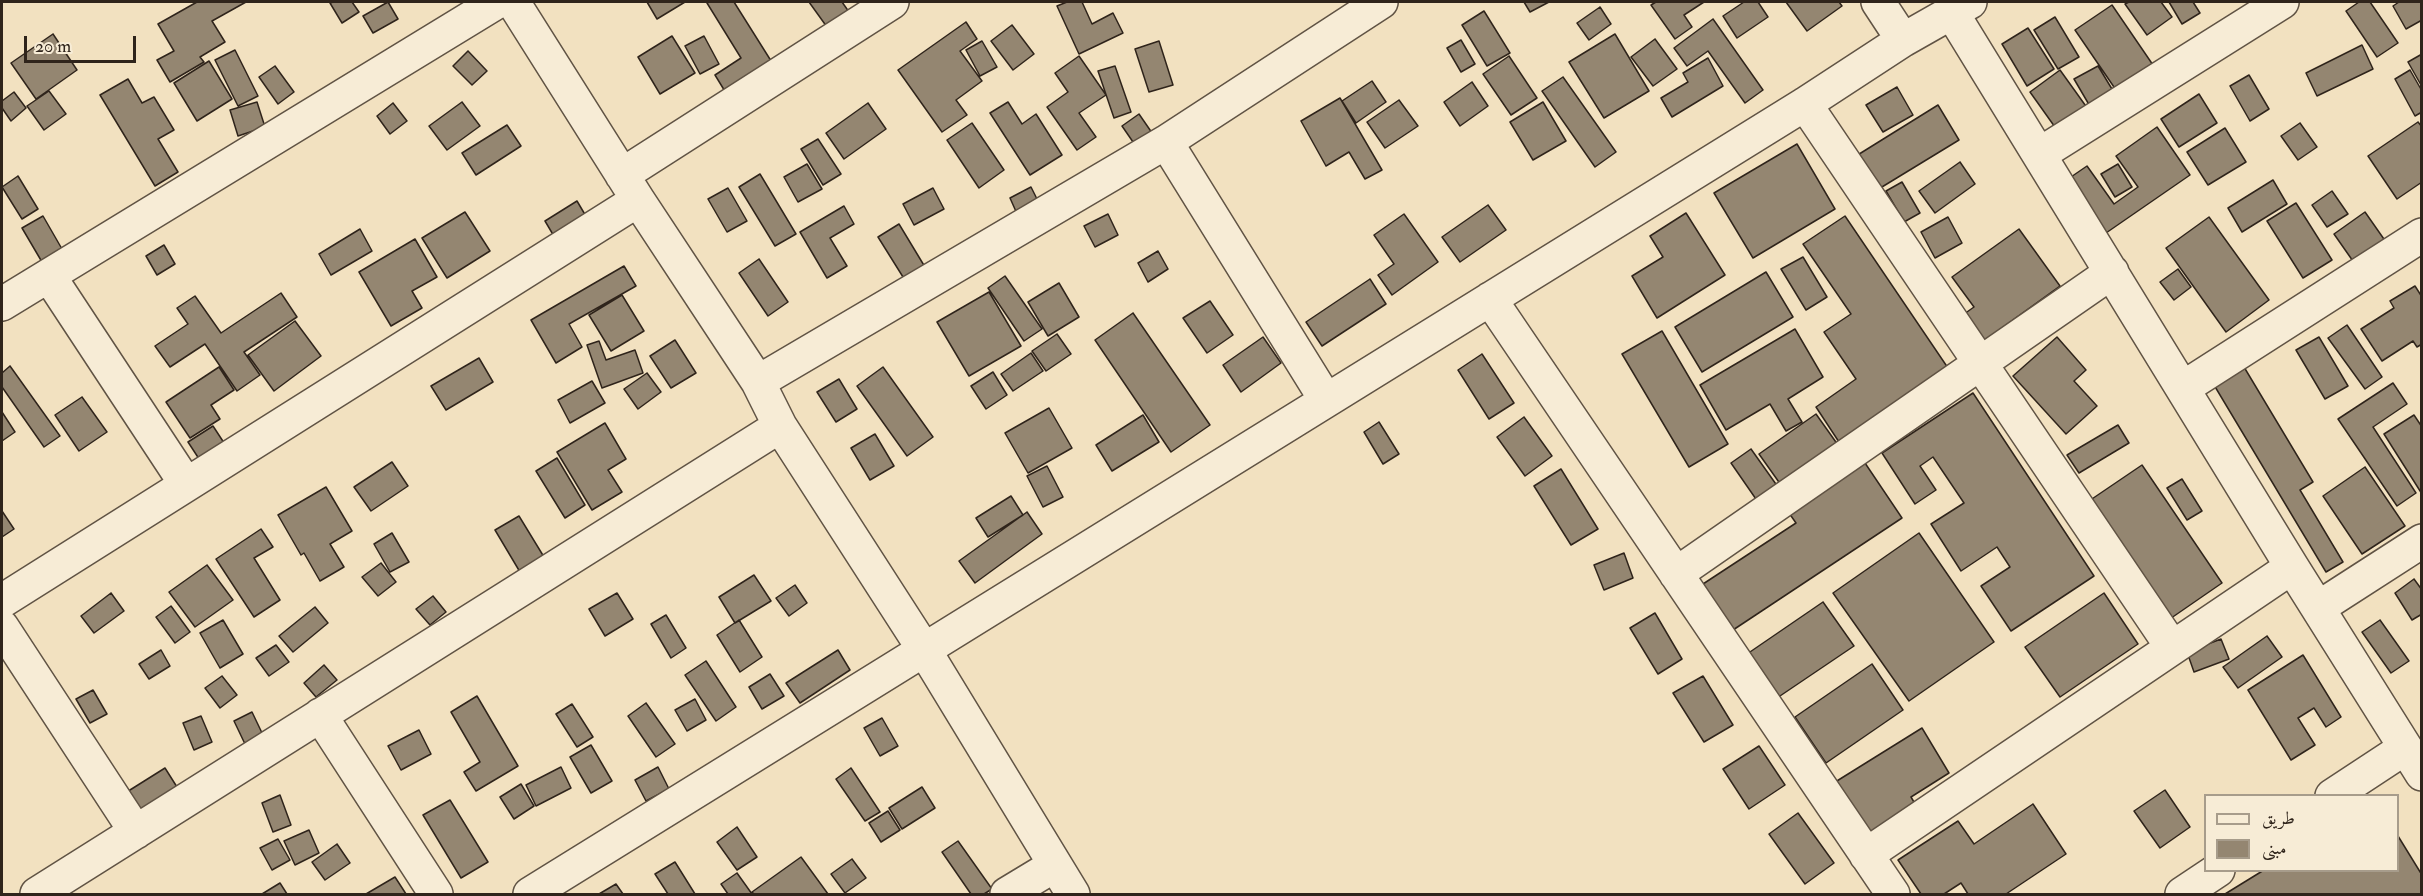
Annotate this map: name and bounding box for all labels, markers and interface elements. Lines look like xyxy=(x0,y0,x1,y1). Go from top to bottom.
scale bar xyxy=(27,24,140,62)
text: 20 m xyxy=(35,35,71,58)
legend xyxy=(2204,794,2399,872)
text: طريق xyxy=(2262,807,2295,830)
text: مبنى xyxy=(2262,837,2287,860)

